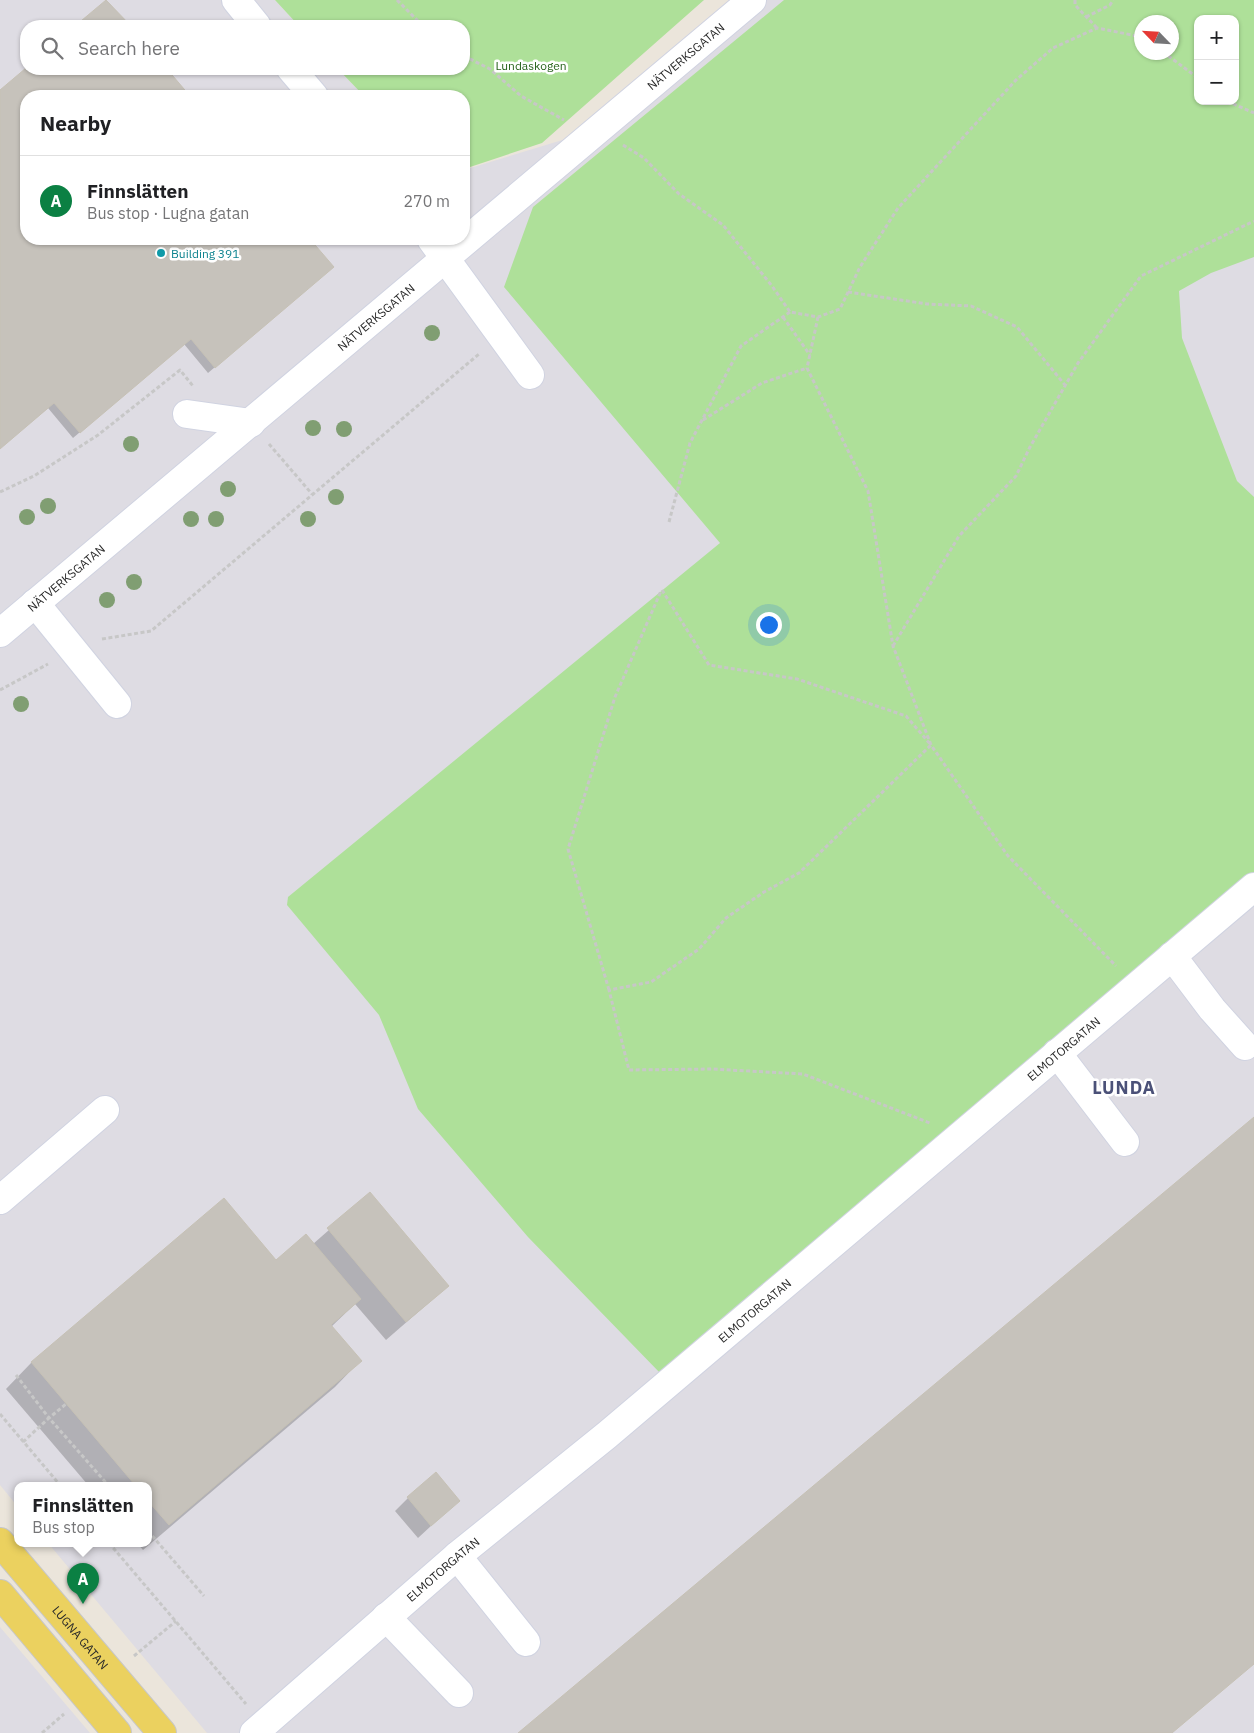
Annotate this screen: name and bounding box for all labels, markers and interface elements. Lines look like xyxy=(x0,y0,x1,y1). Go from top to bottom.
north arrow xyxy=(1134,15,1179,60)
map controls xyxy=(1194,15,1239,105)
button: + xyxy=(1194,15,1239,60)
street label: NÄTVERKSGATAN xyxy=(644,19,727,93)
search box xyxy=(20,20,470,75)
icon: search xyxy=(38,34,66,62)
text: Search here xyxy=(78,36,180,60)
park label: Lundaskogen xyxy=(495,58,567,73)
button: − xyxy=(1194,60,1239,105)
text: Nearby xyxy=(40,109,111,137)
text: Finnslätten xyxy=(87,179,189,203)
text: A xyxy=(51,191,61,211)
text: 270 m xyxy=(403,191,450,211)
text: Bus stop · Lugna gatan xyxy=(87,203,249,223)
place label: Building 391 xyxy=(171,246,239,261)
marker: Building 391 xyxy=(155,247,167,259)
street label: NÄTVERKSGATAN xyxy=(334,280,417,354)
street label: NÄTVERKSGATAN xyxy=(24,541,108,614)
your location xyxy=(756,612,782,638)
street label: ELMOTORGATAN xyxy=(1024,1013,1103,1084)
district label: LUNDA xyxy=(1092,1076,1156,1099)
street label: ELMOTORGATAN xyxy=(715,1275,794,1346)
popup xyxy=(14,1482,152,1547)
text: Finnslätten xyxy=(32,1493,134,1517)
text: Bus stop xyxy=(32,1517,95,1537)
street label: ELMOTORGATAN xyxy=(403,1534,482,1604)
pin: A xyxy=(67,1563,99,1604)
street label: LUGNA GATAN xyxy=(50,1602,112,1672)

